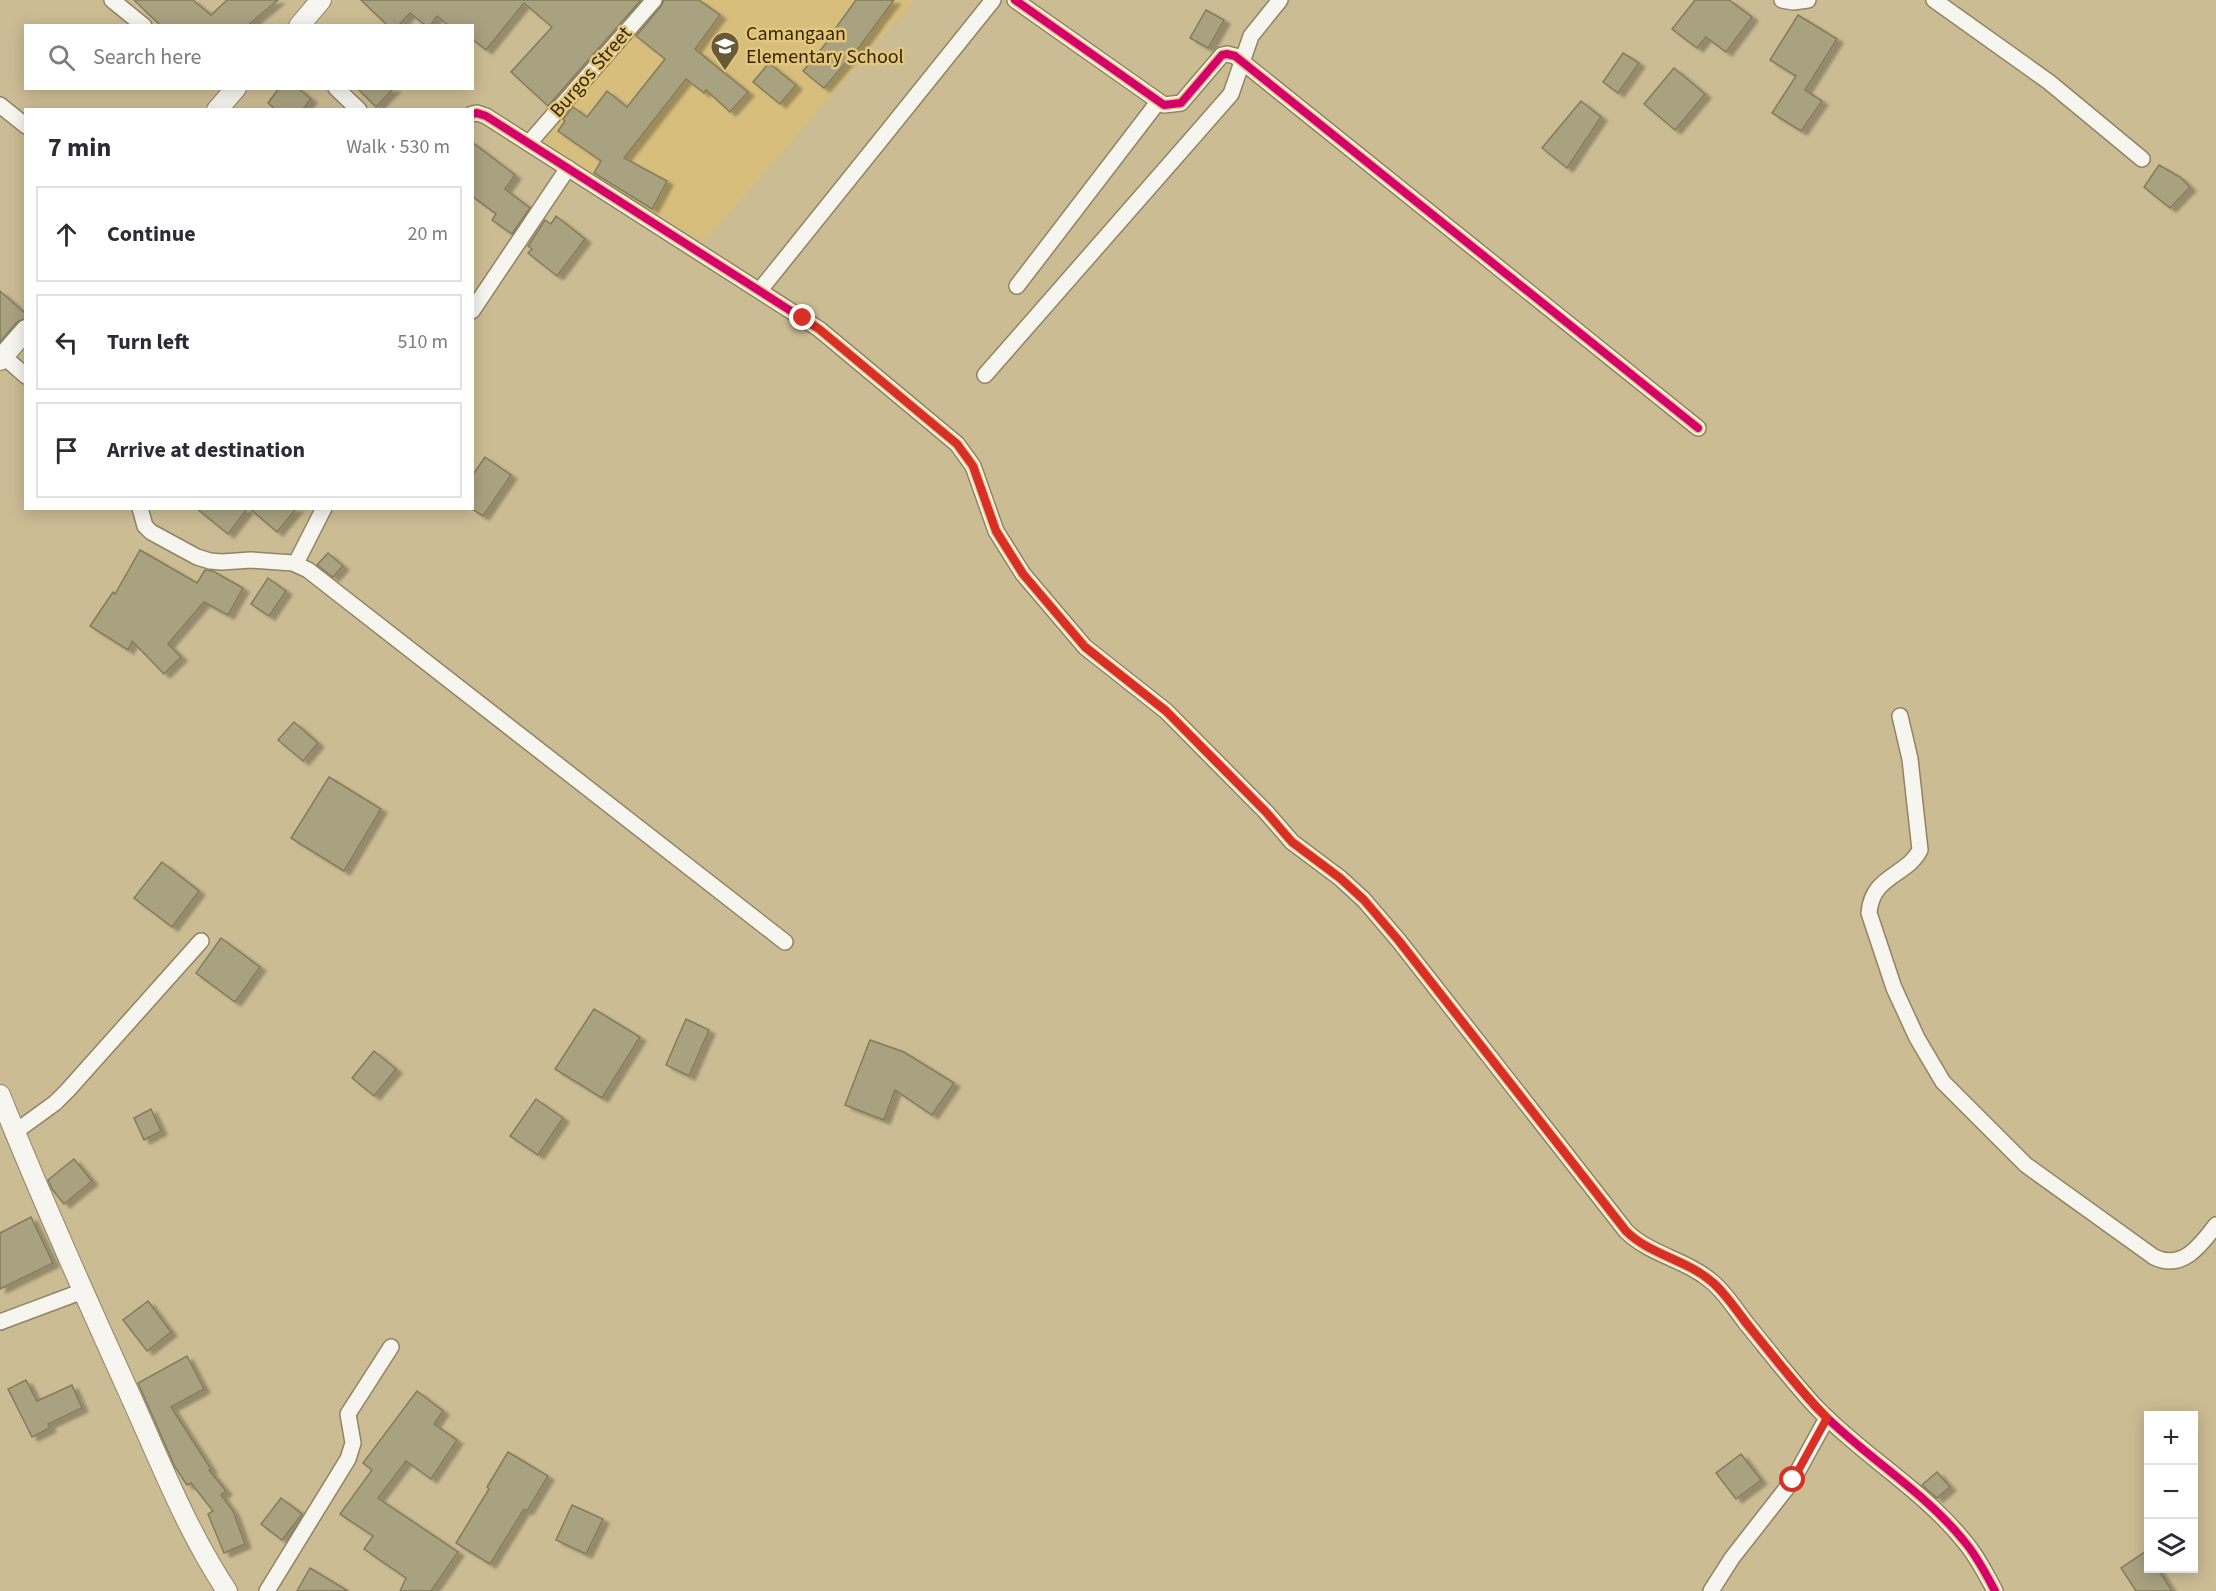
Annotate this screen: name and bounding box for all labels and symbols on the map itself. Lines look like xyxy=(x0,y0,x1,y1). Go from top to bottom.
street label: Burgos Street xyxy=(544,20,639,124)
place label: Camangaan Elementary School xyxy=(746,20,904,71)
school or university icon: Camangaan Elementary School xyxy=(709,30,741,72)
route end xyxy=(789,304,815,330)
route start xyxy=(1779,1466,1805,1492)

